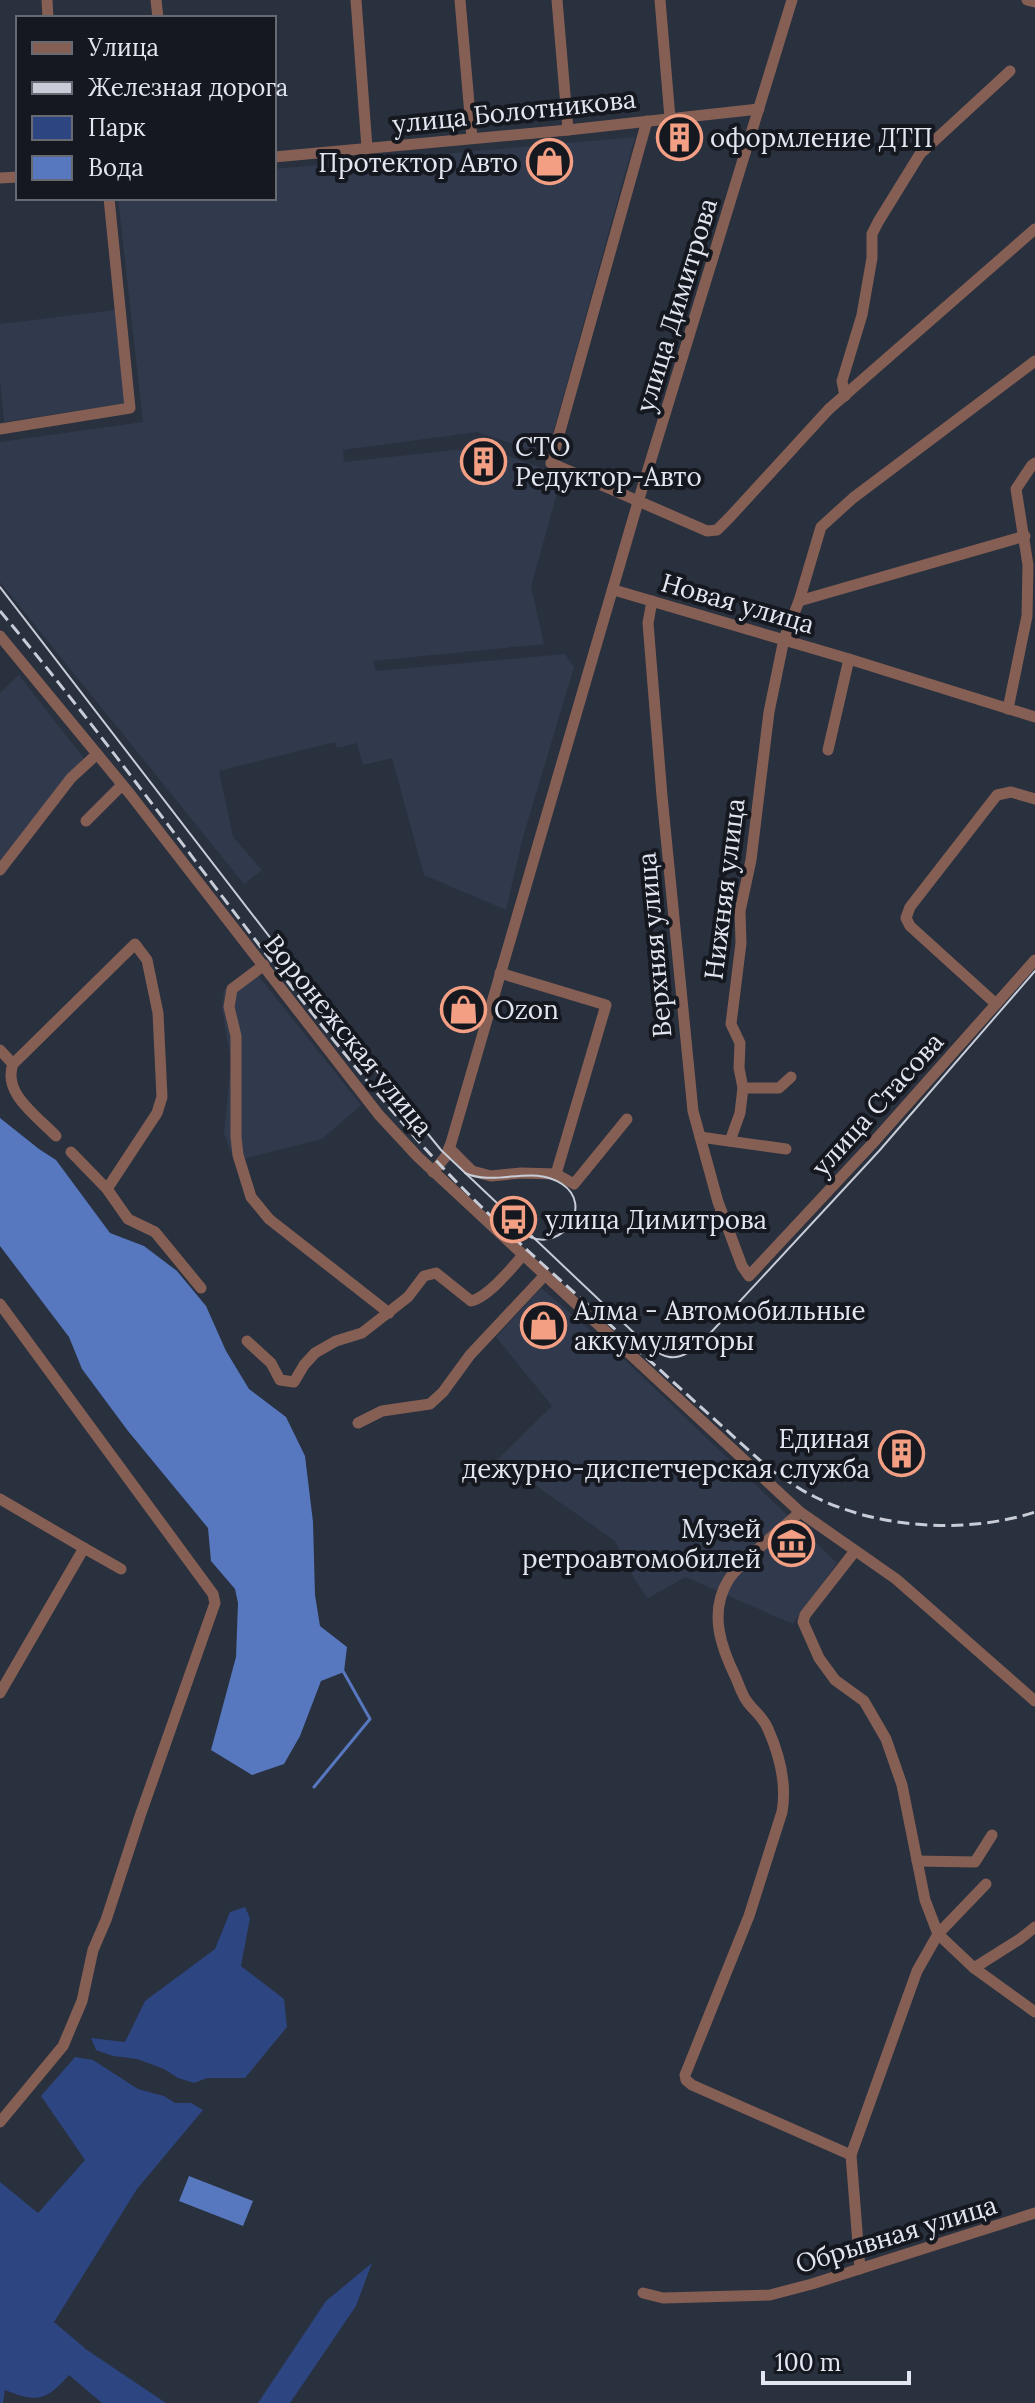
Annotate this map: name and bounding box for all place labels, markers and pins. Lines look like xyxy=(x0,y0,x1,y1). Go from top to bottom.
building icon: оформление ДТП xyxy=(655,113,703,161)
place label: оформление ДТП xyxy=(710,121,933,154)
shop icon: Протектор Авто xyxy=(525,138,573,186)
place label: Протектор Авто xyxy=(318,146,518,179)
place label: СТО Редуктор-Авто xyxy=(515,430,702,493)
building icon: СТО Редуктор-Авто xyxy=(460,437,508,485)
shop icon: Ozon xyxy=(439,985,487,1033)
place label: Ozon xyxy=(494,993,559,1026)
bus stop icon: улица Димитрова xyxy=(490,1195,538,1243)
place label: улица Димитрова xyxy=(545,1203,767,1236)
place label: Алма - Автомобильные аккумуляторы xyxy=(573,1294,866,1357)
shop icon: Алма - Автомобильные аккумуляторы xyxy=(519,1301,567,1349)
place label: Единая дежурно-диспетчерская служба xyxy=(462,1422,870,1485)
building icon: Единая дежурно-диспетчерская служба xyxy=(877,1429,925,1477)
place label: Музей ретроавтомобилей xyxy=(522,1512,761,1575)
museum icon: Музей ретроавтомобилей xyxy=(768,1519,816,1567)

